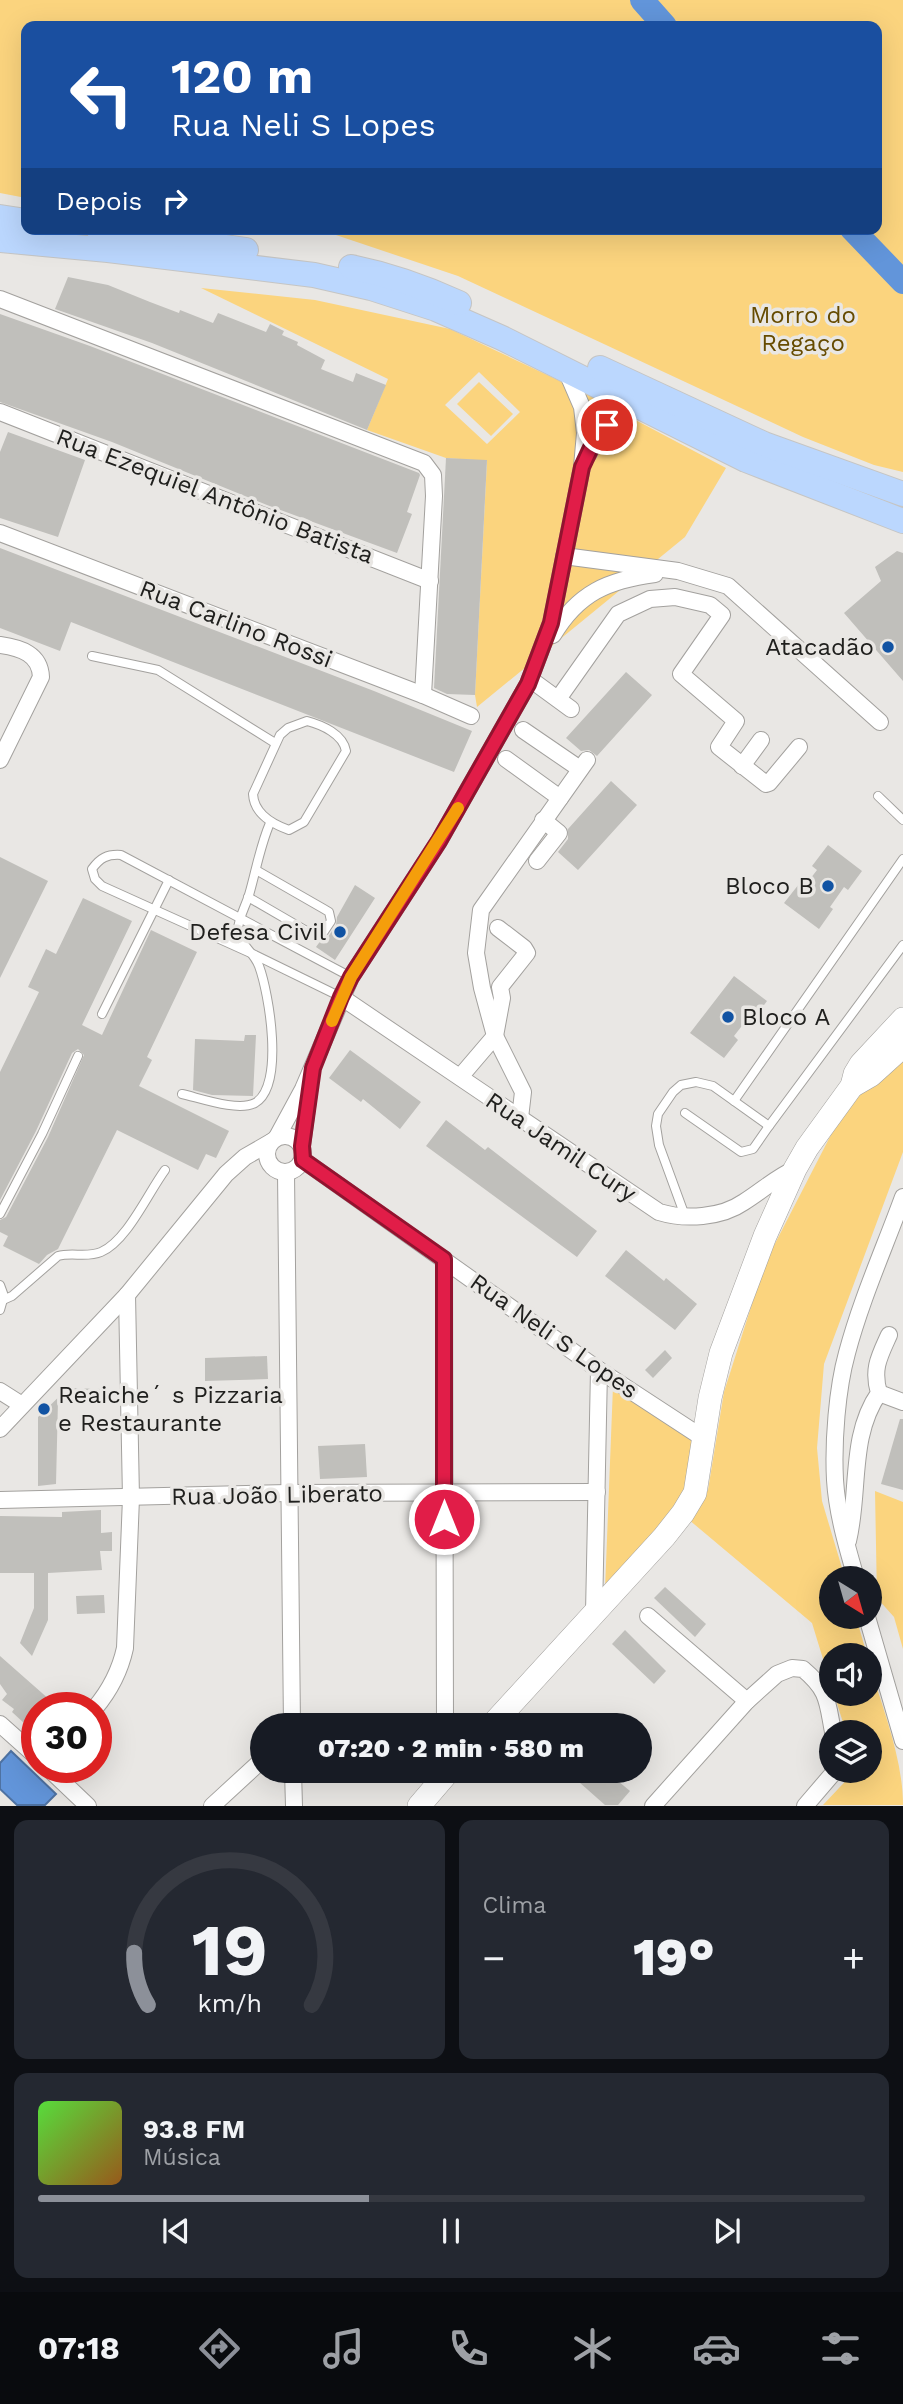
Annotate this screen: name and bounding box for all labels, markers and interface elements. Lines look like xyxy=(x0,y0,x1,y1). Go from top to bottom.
text: 120 m xyxy=(171,47,313,105)
icon: left xyxy=(56,49,147,140)
text: Rua Neli S Lopes xyxy=(171,106,436,144)
icon: right xyxy=(156,182,194,220)
text: Depois xyxy=(56,186,142,216)
park label: Morro do Regaço xyxy=(750,301,856,357)
pin xyxy=(577,395,637,455)
icon: arrive xyxy=(588,406,626,444)
street label: Rua Ezequiel Antônio Batista xyxy=(52,422,378,570)
street label: Rua Carlino Rossi xyxy=(136,574,336,674)
place label: Atacadão xyxy=(765,633,874,661)
marker: Atacadão xyxy=(880,639,896,655)
place label: Bloco B xyxy=(725,872,814,900)
marker: Bloco B xyxy=(820,878,836,894)
place label: Defesa Civil xyxy=(189,918,327,946)
marker: Defesa Civil xyxy=(332,924,348,940)
place label: Bloco A xyxy=(742,1003,830,1031)
marker: Bloco A xyxy=(720,1009,736,1025)
street label: Rua Jamil Cury xyxy=(481,1086,642,1208)
street label: Rua Neli S Lopes xyxy=(465,1268,643,1404)
place label: Reaiche´ s Pizzaria e Restaurante xyxy=(58,1381,283,1437)
marker: Reaiche´ s Pizzaria e Restaurante xyxy=(36,1401,52,1417)
street label: Rua João Liberato xyxy=(171,1479,383,1511)
position arrow xyxy=(407,1482,481,1556)
north arrow xyxy=(819,1566,882,1629)
map controls xyxy=(819,1566,882,1783)
button: sound xyxy=(819,1643,882,1706)
speed limit sign: 30 xyxy=(21,1692,112,1783)
button: layers xyxy=(819,1720,882,1783)
text: 07:20 · 2 min · 580 m xyxy=(318,1733,584,1763)
text: Clima xyxy=(483,1892,546,1919)
text: 19 xyxy=(191,1908,267,1994)
text: 19° xyxy=(633,1927,715,1988)
text: − xyxy=(483,1936,505,1980)
text: + xyxy=(842,1936,865,1980)
text: km/h xyxy=(197,1989,261,2018)
text: 93.8 FM xyxy=(143,2114,245,2144)
text: Música xyxy=(143,2144,221,2171)
icon: previous xyxy=(157,2212,195,2250)
icon: pause xyxy=(432,2212,470,2250)
icon: next xyxy=(708,2212,746,2250)
icon: directions xyxy=(195,2324,244,2373)
icon: music xyxy=(319,2324,368,2373)
icon: phone xyxy=(444,2324,493,2373)
icon: climate xyxy=(568,2324,617,2373)
icon: car xyxy=(692,2324,741,2373)
icon: filters xyxy=(816,2324,865,2373)
text: 07:18 xyxy=(38,2329,120,2367)

